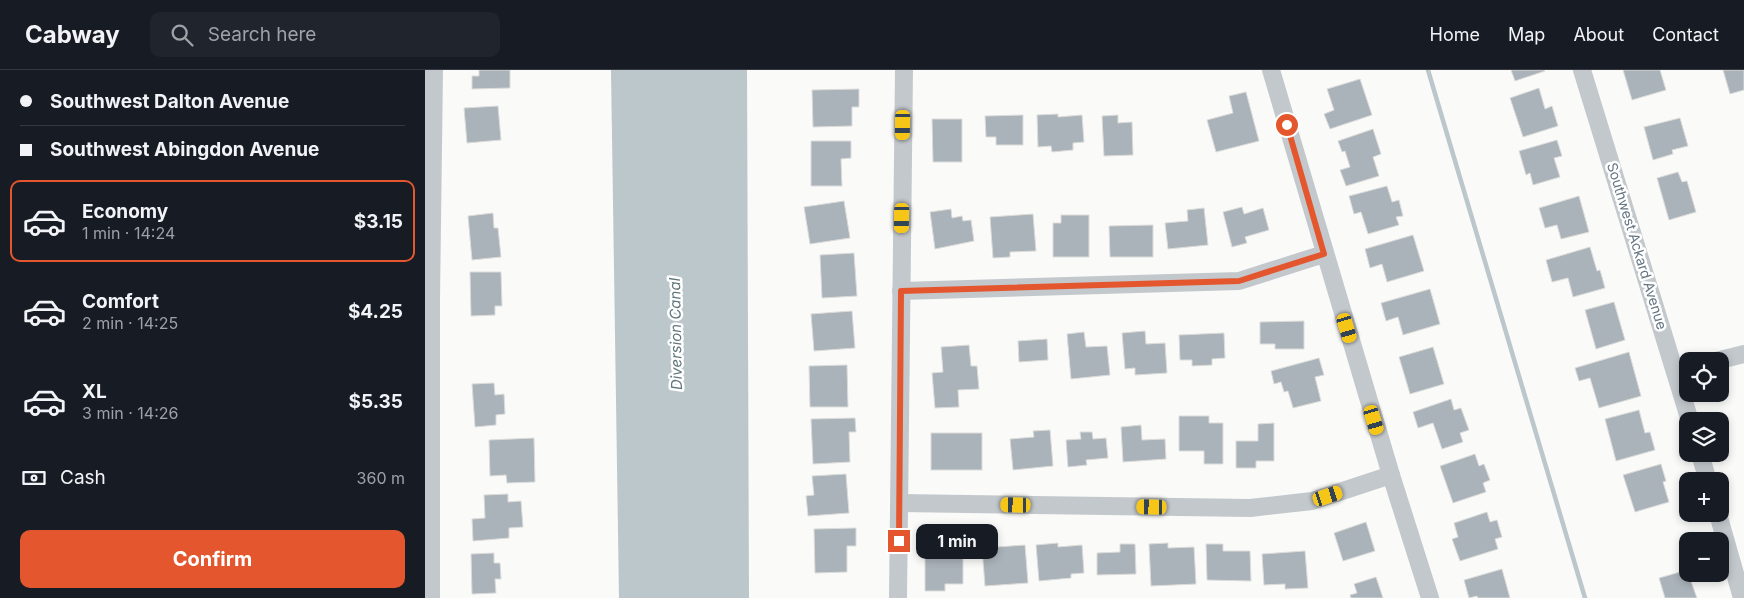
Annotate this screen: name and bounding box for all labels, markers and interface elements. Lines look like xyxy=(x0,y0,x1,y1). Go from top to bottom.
search box xyxy=(150,12,500,57)
text: Cabway xyxy=(25,20,120,49)
icon: search xyxy=(168,21,196,49)
text: Search here xyxy=(208,23,316,46)
text: Home xyxy=(1430,24,1480,45)
text: Map xyxy=(1508,24,1545,45)
text: About xyxy=(1573,24,1624,45)
text: Contact xyxy=(1652,24,1719,45)
text: Southwest Dalton Avenue xyxy=(50,90,289,113)
car xyxy=(895,110,910,140)
route start xyxy=(1276,114,1298,136)
text: Southwest Abingdon Avenue xyxy=(50,138,319,161)
street label: Southwest Ackard Avenue xyxy=(1604,160,1671,331)
icon: car xyxy=(22,199,67,244)
text: Economy xyxy=(82,200,168,223)
car xyxy=(894,203,909,233)
text: $3.15 xyxy=(354,210,403,233)
text: 1 min · 14:24 xyxy=(82,223,175,243)
water label: Diversion Canal xyxy=(665,277,686,390)
icon: car xyxy=(22,289,67,334)
text: Comfort xyxy=(82,290,159,313)
text: $4.25 xyxy=(348,300,403,323)
car xyxy=(1335,311,1358,345)
text: 2 min · 14:25 xyxy=(82,313,178,333)
map controls xyxy=(1679,352,1729,582)
button: locate xyxy=(1679,352,1729,402)
icon: car xyxy=(22,379,67,424)
text: XL xyxy=(82,380,107,403)
text: $5.35 xyxy=(349,390,403,413)
text: 3 min · 14:26 xyxy=(82,403,178,423)
car xyxy=(1362,403,1385,437)
button: layers xyxy=(1679,412,1729,462)
icon: cash xyxy=(20,464,48,492)
text: Cash xyxy=(60,466,106,489)
text: 360 m xyxy=(357,468,405,488)
button: + xyxy=(1679,472,1729,522)
car xyxy=(1311,484,1344,508)
car xyxy=(1000,497,1031,513)
car xyxy=(1136,499,1167,515)
callout: 1 min xyxy=(917,524,999,558)
button: Confirm xyxy=(20,530,405,588)
route end xyxy=(888,530,910,552)
text: 1 min xyxy=(937,531,977,551)
button: − xyxy=(1679,532,1729,582)

